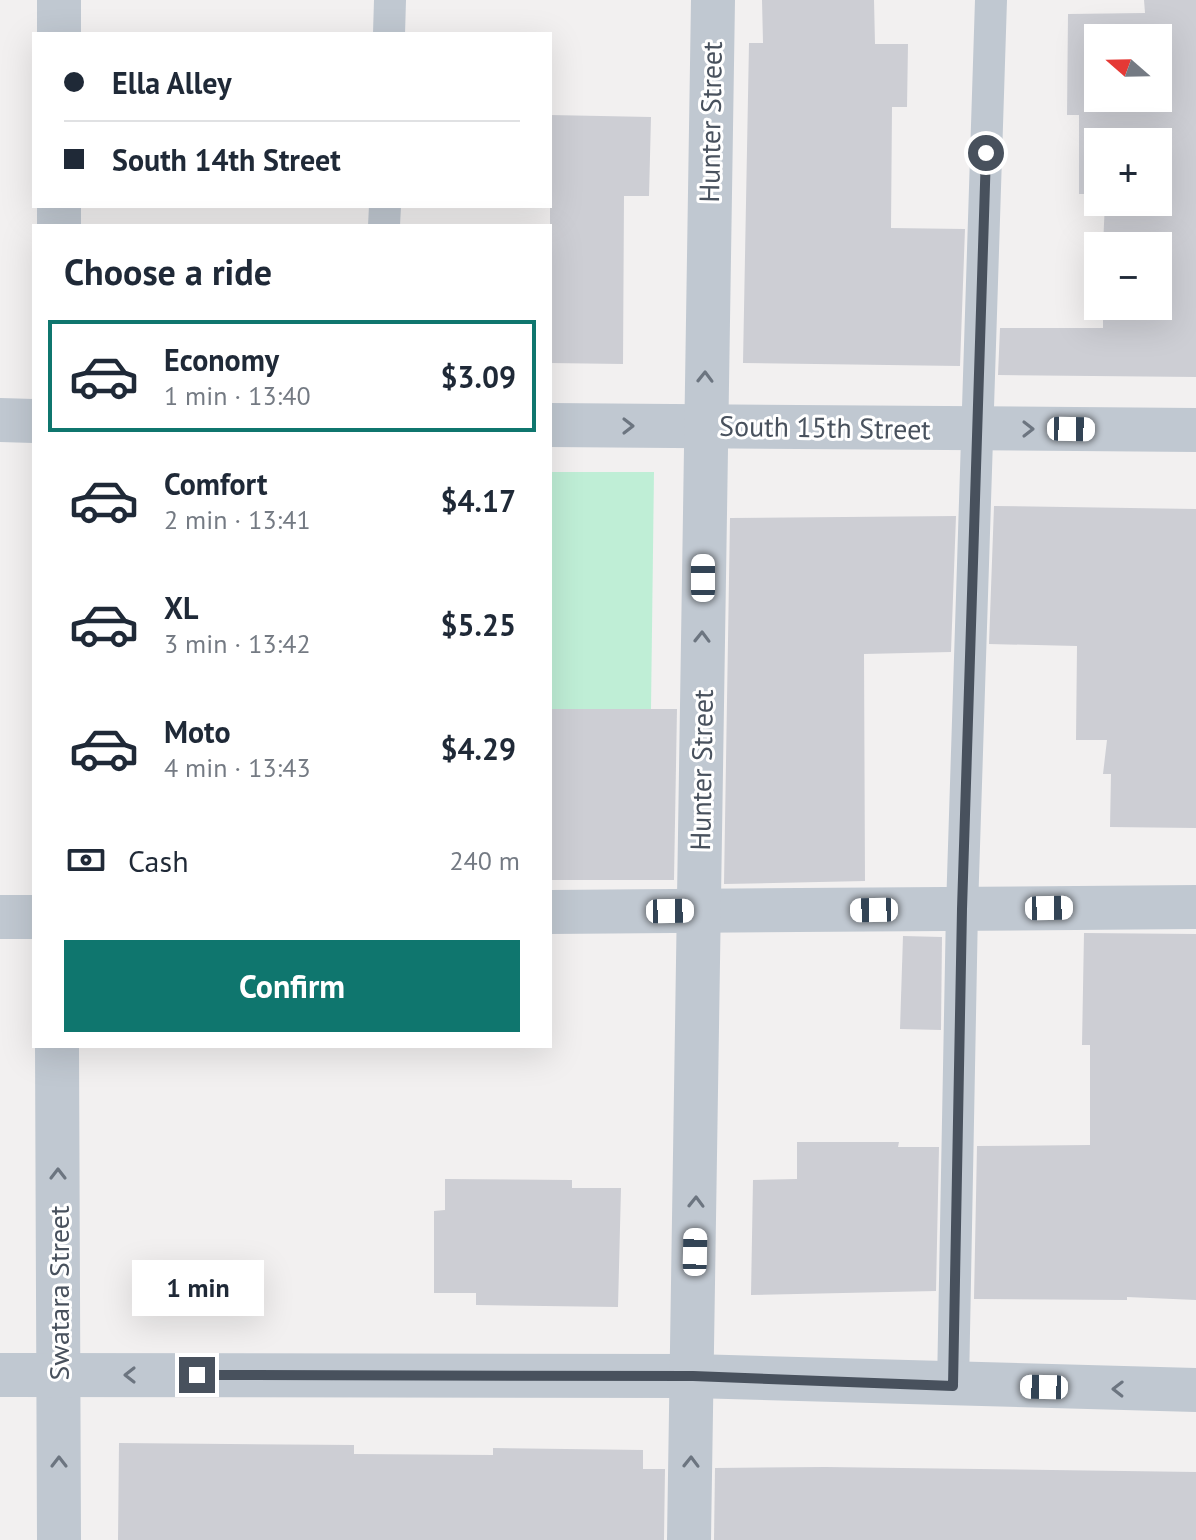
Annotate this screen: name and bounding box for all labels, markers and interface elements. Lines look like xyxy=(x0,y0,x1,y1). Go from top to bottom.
north arrow xyxy=(1084,24,1172,112)
map controls xyxy=(1084,24,1172,320)
street label: Hunter Street xyxy=(690,41,730,203)
text: Ella Alley xyxy=(112,63,232,102)
button: + xyxy=(1084,128,1172,216)
route start xyxy=(968,135,1004,171)
text: South 14th Street xyxy=(112,140,341,179)
button: − xyxy=(1084,232,1172,320)
text: Choose a ride xyxy=(64,248,272,295)
icon: car xyxy=(68,340,140,412)
text: Economy xyxy=(164,340,279,379)
text: $3.09 xyxy=(441,357,516,396)
one-way arrow xyxy=(696,370,714,383)
text: 1 min · 13:40 xyxy=(164,379,311,412)
street label: South 15th Street xyxy=(719,407,932,447)
one-way arrow xyxy=(622,417,635,435)
car xyxy=(1047,417,1095,441)
one-way arrow xyxy=(1022,420,1035,438)
icon: car xyxy=(68,464,140,536)
text: Comfort xyxy=(164,464,267,503)
text: $4.17 xyxy=(441,481,516,520)
text: 2 min · 13:41 xyxy=(164,503,311,536)
car xyxy=(691,554,715,602)
icon: car xyxy=(68,588,140,660)
text: XL xyxy=(164,588,198,627)
text: $5.25 xyxy=(441,605,516,644)
text: 3 min · 13:42 xyxy=(164,627,311,660)
one-way arrow xyxy=(693,630,711,643)
street label: Hunter Street xyxy=(681,689,721,851)
icon: car xyxy=(68,712,140,784)
text: Moto xyxy=(164,712,231,751)
text: $4.29 xyxy=(441,729,516,768)
text: 4 min · 13:43 xyxy=(164,751,311,784)
icon: cash xyxy=(64,838,108,882)
text: Cash xyxy=(128,841,189,880)
text: 240 m xyxy=(449,844,520,877)
car xyxy=(1025,896,1073,920)
car xyxy=(850,898,898,922)
car xyxy=(646,899,694,923)
button: Confirm xyxy=(64,940,520,1032)
one-way arrow xyxy=(49,1167,67,1180)
one-way arrow xyxy=(687,1195,704,1208)
street label: Swatara Street xyxy=(40,1205,77,1381)
car xyxy=(683,1228,707,1276)
callout: 1 min xyxy=(131,1259,263,1315)
text: 1 min xyxy=(166,1271,230,1304)
route end xyxy=(179,1357,215,1393)
one-way arrow xyxy=(123,1366,136,1384)
car xyxy=(1020,1375,1068,1399)
one-way arrow xyxy=(1111,1380,1124,1397)
one-way arrow xyxy=(50,1455,68,1468)
one-way arrow xyxy=(682,1455,700,1468)

